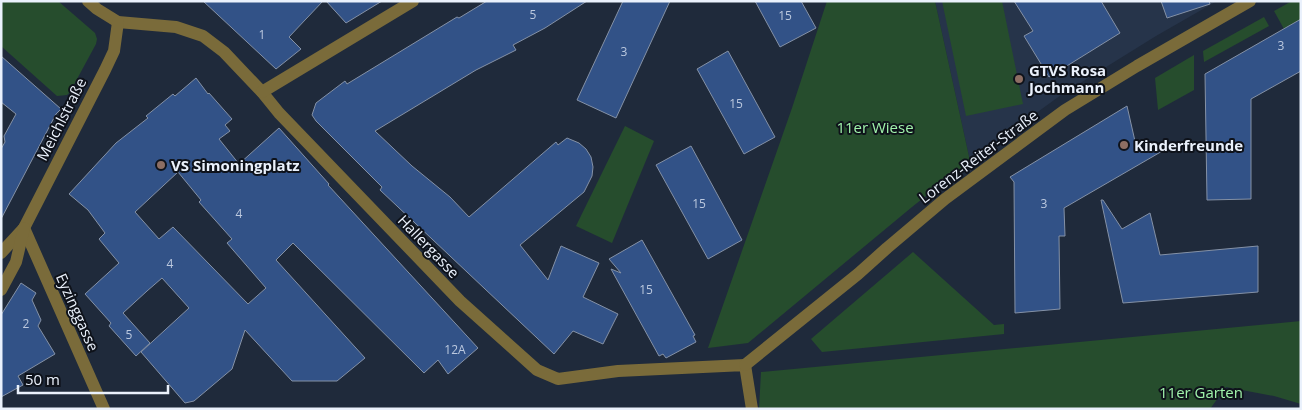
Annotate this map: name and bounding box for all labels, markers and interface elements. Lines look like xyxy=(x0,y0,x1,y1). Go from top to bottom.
house number: 5 xyxy=(530,6,537,23)
house number: 15 xyxy=(778,7,792,24)
house number: 1 xyxy=(259,26,265,43)
house number: 3 xyxy=(1278,37,1285,54)
house number: 3 xyxy=(621,43,628,60)
place label: GTVS Rosa Jochmann xyxy=(1027,60,1106,97)
marker: GTVS Rosa Jochmann xyxy=(1013,73,1025,85)
street label: Meichlstraße xyxy=(32,74,90,164)
house number: 15 xyxy=(729,95,743,112)
street label: Lorenz-Reiter-Straße xyxy=(914,105,1042,207)
park label: 11er Wiese xyxy=(836,117,914,137)
place label: Kinderfreunde xyxy=(1134,135,1243,155)
marker: Kinderfreunde xyxy=(1118,139,1130,151)
place label: VS Simoningplatz xyxy=(171,155,300,175)
marker: VS Simoningplatz xyxy=(155,159,167,171)
house number: 15 xyxy=(692,195,706,212)
house number: 3 xyxy=(1041,195,1048,212)
house number: 4 xyxy=(236,205,243,222)
street label: Hallergasse xyxy=(394,210,464,282)
house number: 4 xyxy=(167,255,174,272)
street label: Eyzinggasse xyxy=(52,270,104,354)
house number: 15 xyxy=(639,281,653,298)
house number: 2 xyxy=(23,315,30,332)
house number: 5 xyxy=(126,326,133,343)
house number: 12A xyxy=(444,341,466,358)
scale bar xyxy=(18,362,168,394)
text: 50 m xyxy=(25,369,60,389)
park label: 11er Garten xyxy=(1159,382,1243,402)

